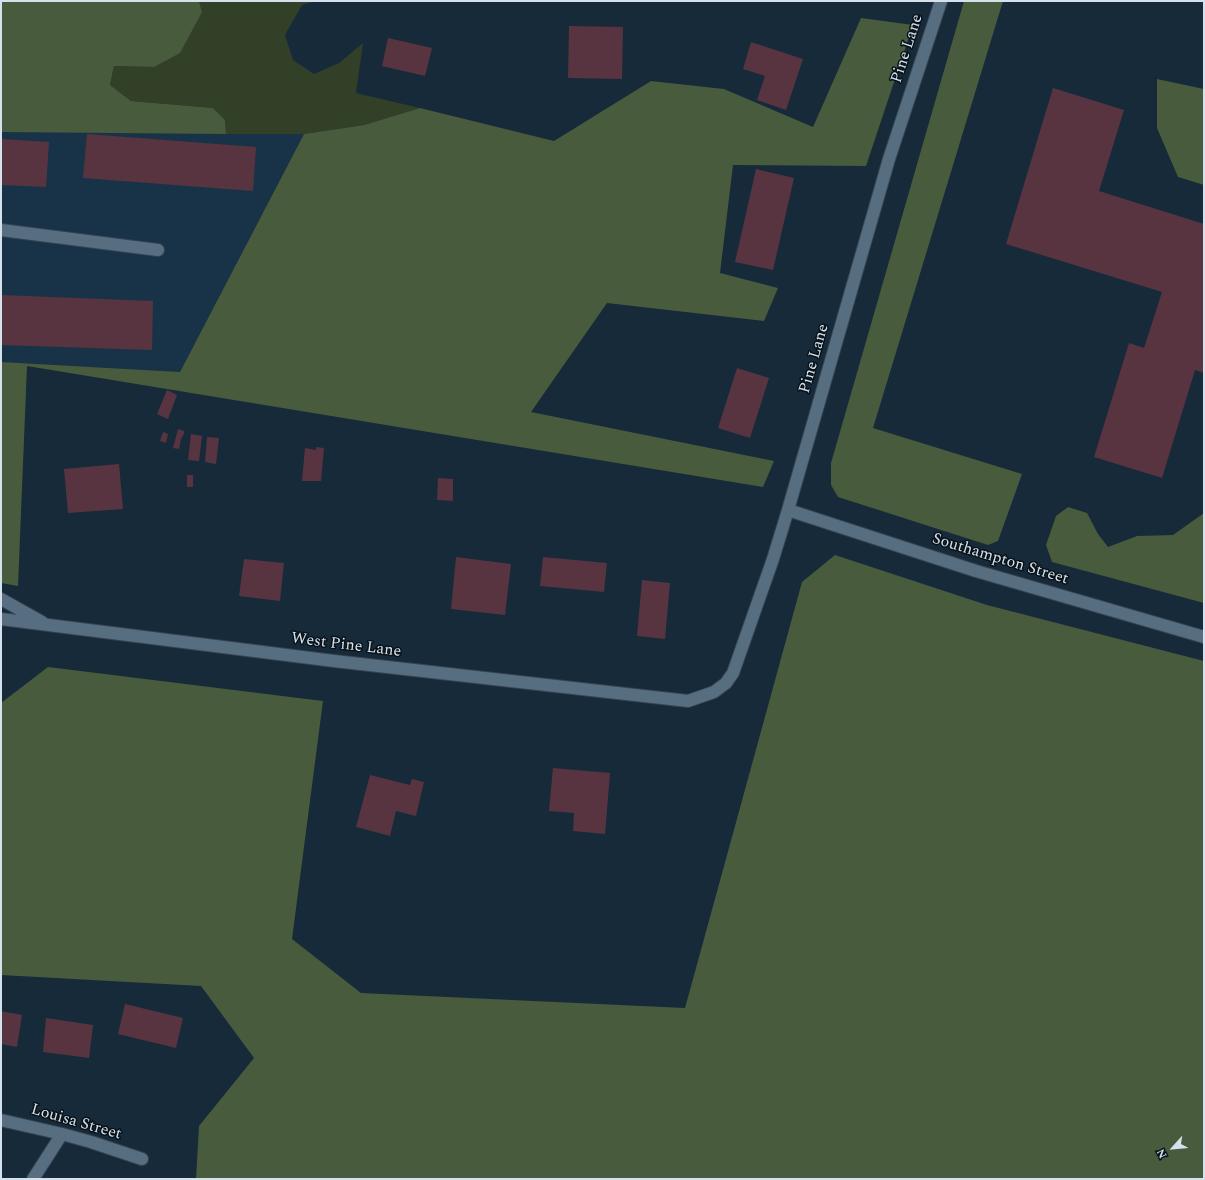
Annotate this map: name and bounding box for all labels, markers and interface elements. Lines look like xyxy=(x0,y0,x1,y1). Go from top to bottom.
street label: Pine Lane xyxy=(888,12,928,86)
street label: Pine Lane xyxy=(796,322,834,396)
street label: Southampton Street xyxy=(929,530,1071,590)
street label: West Pine Lane xyxy=(290,630,402,662)
street label: Louisa Street xyxy=(28,1101,124,1145)
north arrow xyxy=(1153,1128,1193,1168)
text: N xyxy=(1152,1146,1171,1162)

